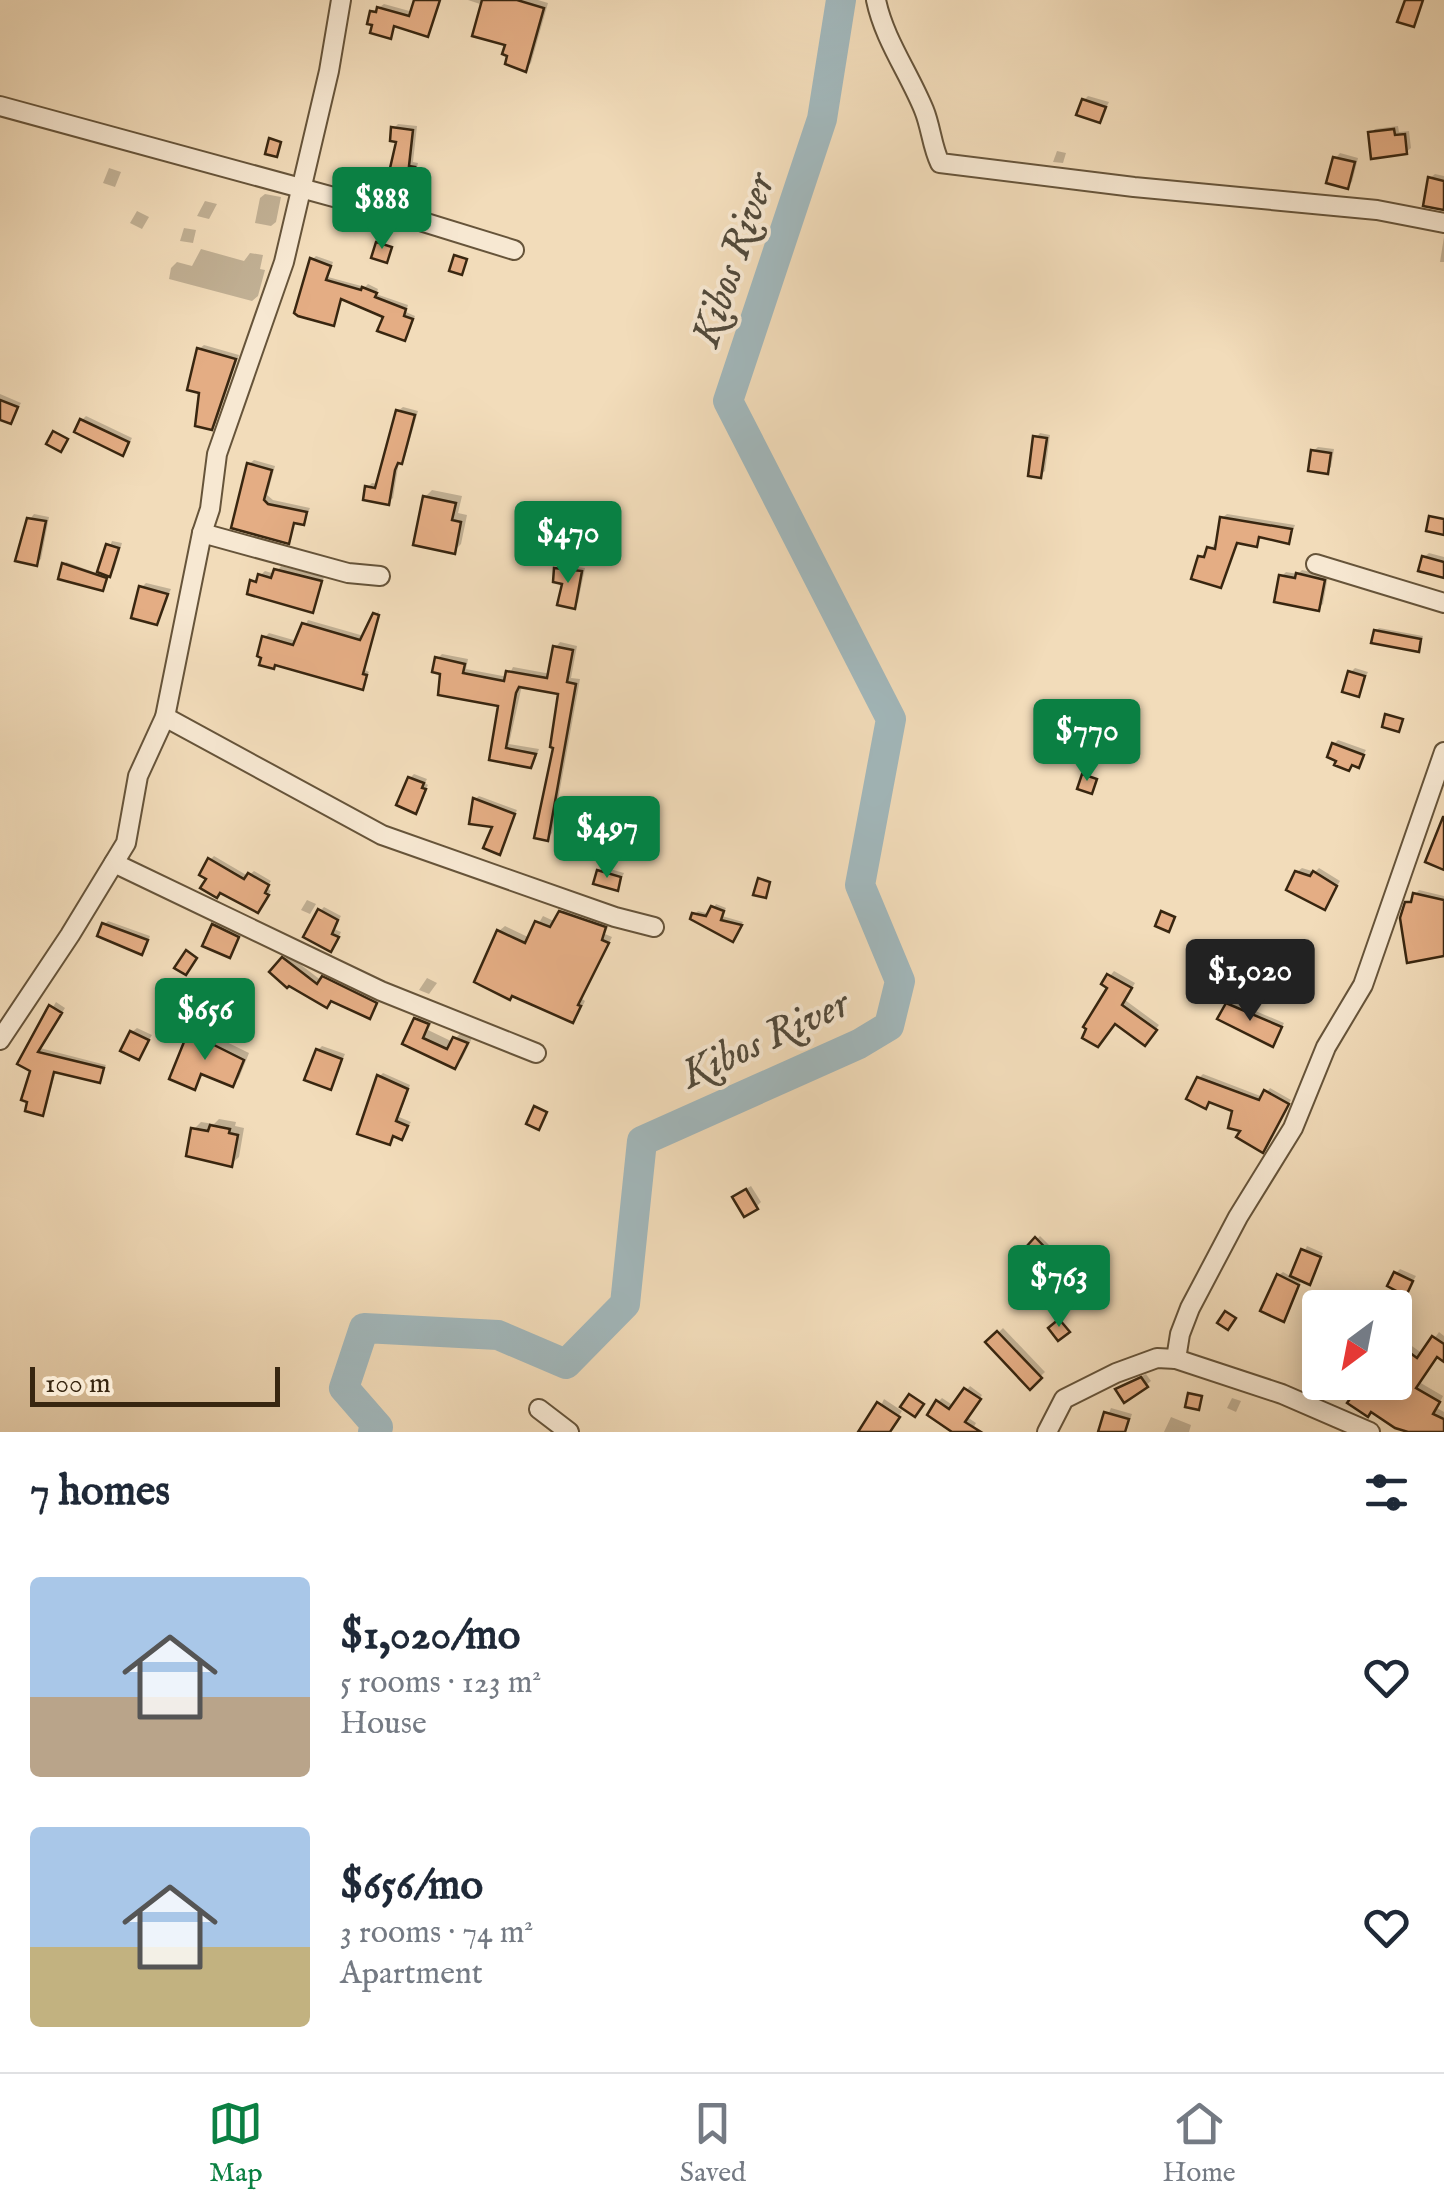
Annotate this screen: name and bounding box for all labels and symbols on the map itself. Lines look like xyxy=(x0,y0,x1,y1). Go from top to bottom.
water label: Kibos River xyxy=(679,165,789,356)
pin: $888 xyxy=(323,167,441,252)
pin: $470 xyxy=(509,501,627,586)
pin: $770 xyxy=(1028,699,1146,784)
pin: $497 xyxy=(548,796,666,881)
pin: $1,020 xyxy=(1169,939,1331,1024)
water label: Kibos River xyxy=(671,977,860,1103)
pin: $656 xyxy=(146,978,264,1063)
pin: $763 xyxy=(1000,1245,1118,1330)
north arrow xyxy=(1302,1290,1412,1400)
scale bar xyxy=(30,1362,280,1406)

